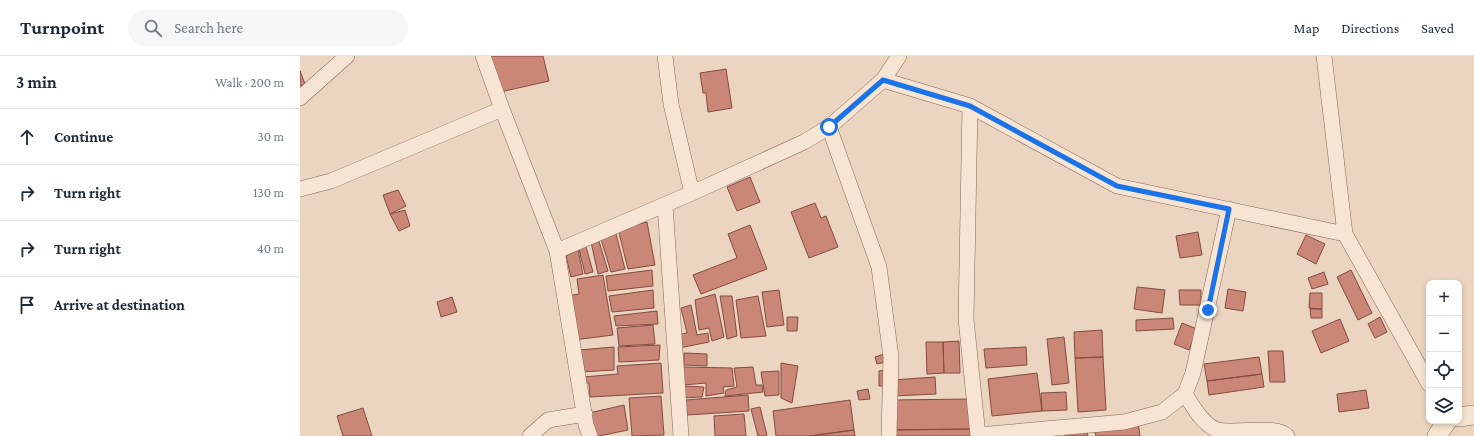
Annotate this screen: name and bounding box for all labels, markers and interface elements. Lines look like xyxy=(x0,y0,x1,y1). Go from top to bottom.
search box xyxy=(128,10,408,46)
text: Turnpoint xyxy=(20,17,104,38)
icon: search xyxy=(142,17,164,39)
text: Search here xyxy=(174,20,243,36)
text: Map xyxy=(1294,20,1319,36)
text: Directions xyxy=(1341,20,1399,36)
text: Saved xyxy=(1421,20,1454,36)
text: 3 min xyxy=(16,73,57,92)
text: Walk · 200 m xyxy=(215,75,284,90)
route start xyxy=(820,118,838,136)
icon: ahead xyxy=(16,126,38,148)
text: Continue xyxy=(54,129,113,145)
text: 30 m xyxy=(258,129,284,144)
icon: right xyxy=(16,182,38,204)
text: Turn right xyxy=(54,185,121,201)
text: 130 m xyxy=(253,185,284,200)
icon: right xyxy=(16,238,38,260)
text: Turn right xyxy=(54,241,121,257)
text: 40 m xyxy=(257,241,284,256)
map controls xyxy=(1426,280,1462,424)
button: + xyxy=(1426,280,1462,316)
icon: arrive xyxy=(16,294,38,316)
text: Arrive at destination xyxy=(54,297,185,313)
route end xyxy=(1199,301,1217,319)
button: − xyxy=(1426,316,1462,352)
button: locate xyxy=(1426,352,1462,388)
button: layers xyxy=(1426,388,1462,424)

